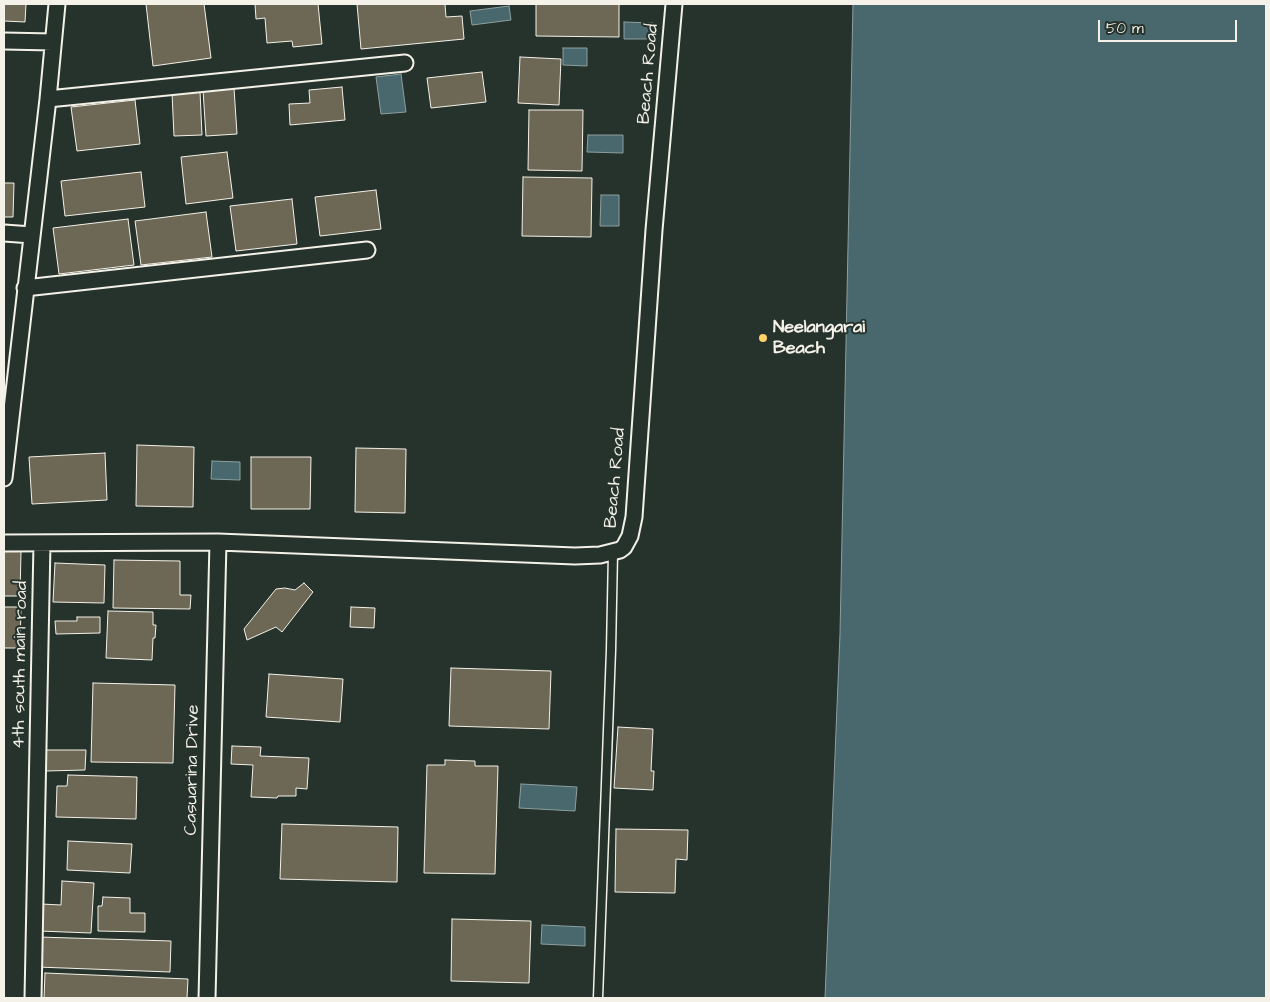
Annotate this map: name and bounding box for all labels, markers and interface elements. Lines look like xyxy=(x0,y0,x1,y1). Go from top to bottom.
scale bar xyxy=(1100,10,1239,42)
text: 50 m xyxy=(1106,18,1144,39)
street label: Beach Road xyxy=(634,23,664,125)
place label: Neelangarai Beach xyxy=(773,317,865,359)
marker: Neelangarai Beach xyxy=(757,332,769,344)
street label: Beach Road xyxy=(601,427,631,529)
street label: 4th south main road xyxy=(9,581,33,749)
street label: Casuarina Drive xyxy=(181,704,205,836)

